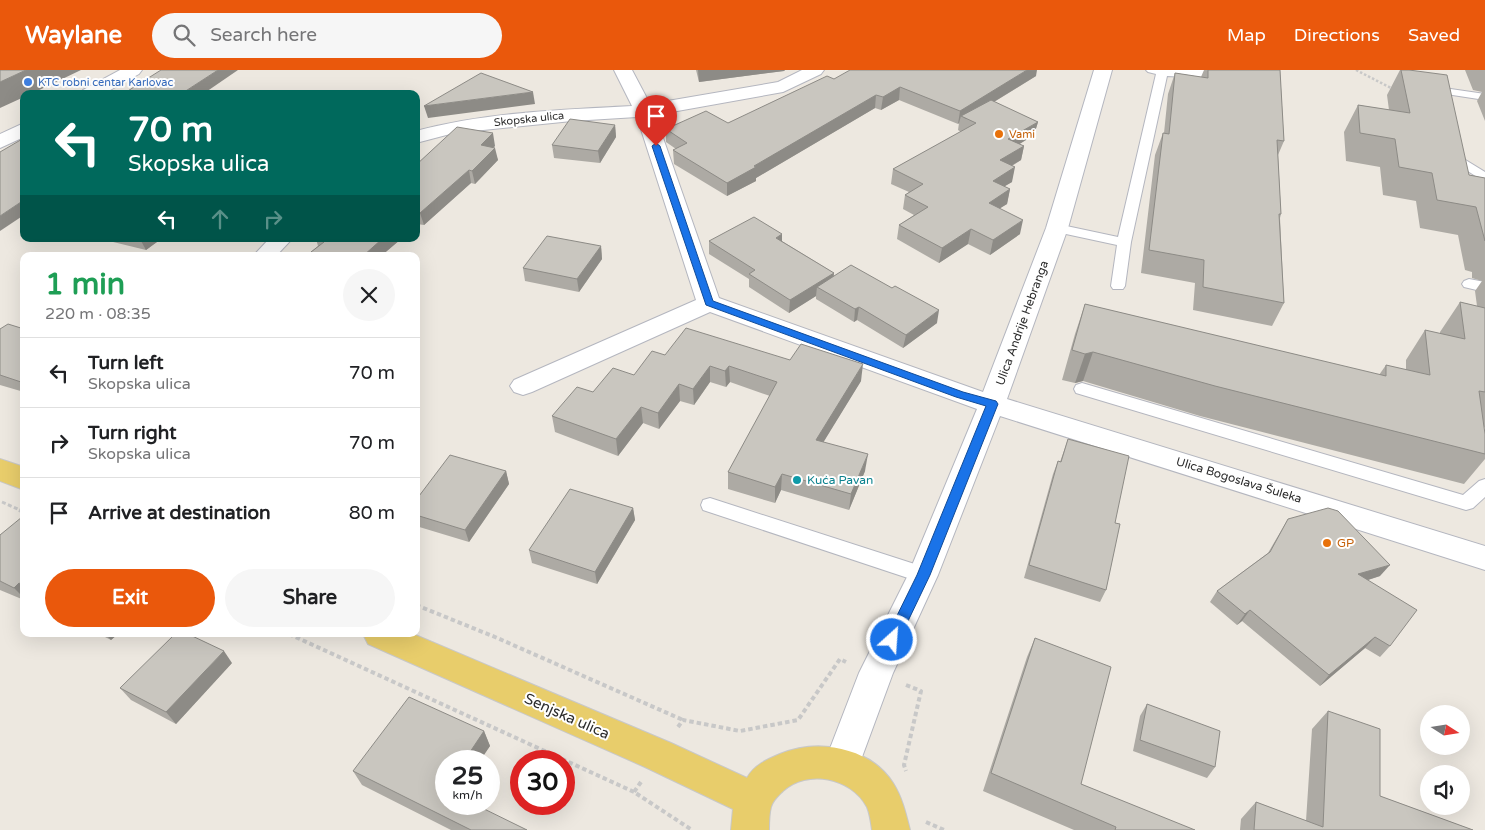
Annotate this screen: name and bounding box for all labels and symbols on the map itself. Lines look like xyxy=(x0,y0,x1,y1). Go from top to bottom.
marker: KTC robni centar Karlovac xyxy=(22,76,34,88)
place label: KTC robni centar Karlovac xyxy=(38,76,173,89)
pin xyxy=(635,95,677,146)
street label: Skopska ulica xyxy=(493,109,565,129)
marker: Vami xyxy=(993,128,1005,140)
place label: Vami xyxy=(1009,128,1035,141)
street label: Ulica Andrije Hebranga xyxy=(993,259,1051,387)
street label: Ulica Bogoslava Šuleka xyxy=(1174,454,1304,506)
place label: Kuća Pavan xyxy=(807,473,873,487)
marker: Kuća Pavan xyxy=(791,474,803,486)
place label: GP xyxy=(1337,536,1354,550)
marker: GP xyxy=(1321,537,1333,549)
position arrow xyxy=(865,613,917,665)
street label: Senjska ulica xyxy=(522,689,612,743)
north arrow xyxy=(1420,705,1470,755)
speed limit sign: 30 xyxy=(510,750,575,815)

